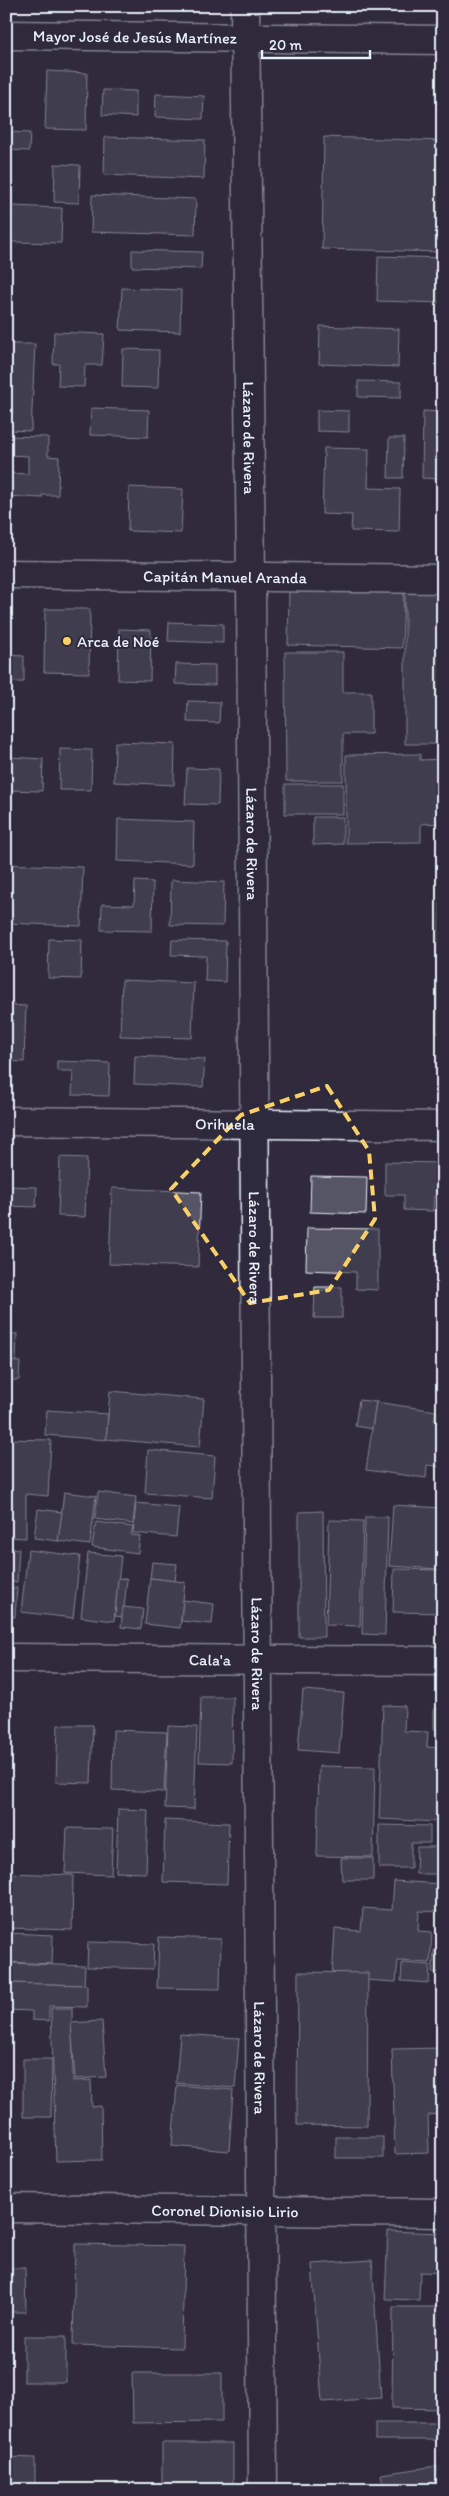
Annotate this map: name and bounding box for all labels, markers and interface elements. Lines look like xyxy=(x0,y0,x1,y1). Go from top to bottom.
street label: Mayor José de Jesús Martínez xyxy=(33,26,238,48)
scale bar xyxy=(262,28,369,60)
text: 20 m xyxy=(269,36,303,54)
street label: Lázaro de Rivera xyxy=(239,381,259,495)
street label: Capitán Manuel Aranda xyxy=(143,567,308,587)
place label: Arca de Noé xyxy=(77,632,159,651)
marker: Arca de Noé xyxy=(61,635,73,647)
street label: Lázaro de Rivera xyxy=(242,787,262,901)
street label: Orihuela xyxy=(195,1114,256,1134)
street label: Lázaro de Rivera xyxy=(245,1191,265,1305)
street label: Lázaro de Rivera xyxy=(247,1597,267,1711)
street label: Cala'a xyxy=(189,1650,232,1670)
street label: Lázaro de Rivera xyxy=(250,2001,270,2115)
street label: Coronel Dionisio Lirio xyxy=(151,2201,299,2221)

